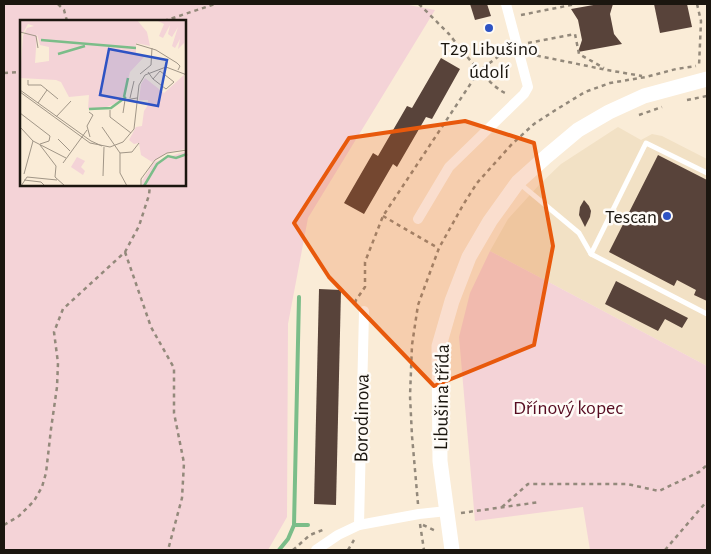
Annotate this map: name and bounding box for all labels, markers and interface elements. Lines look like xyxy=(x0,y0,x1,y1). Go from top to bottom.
inset map xyxy=(20,20,186,186)
marker: T29 Libušino údolí xyxy=(483,22,495,34)
place label: T29 Libušino údolí xyxy=(440,39,538,82)
place label: Tescan xyxy=(605,207,657,227)
marker: Tescan xyxy=(661,210,673,222)
street label: Libušina třída xyxy=(431,344,453,450)
street label: Borodinova xyxy=(351,373,373,463)
park label: Dřínový kopec xyxy=(513,398,623,418)

